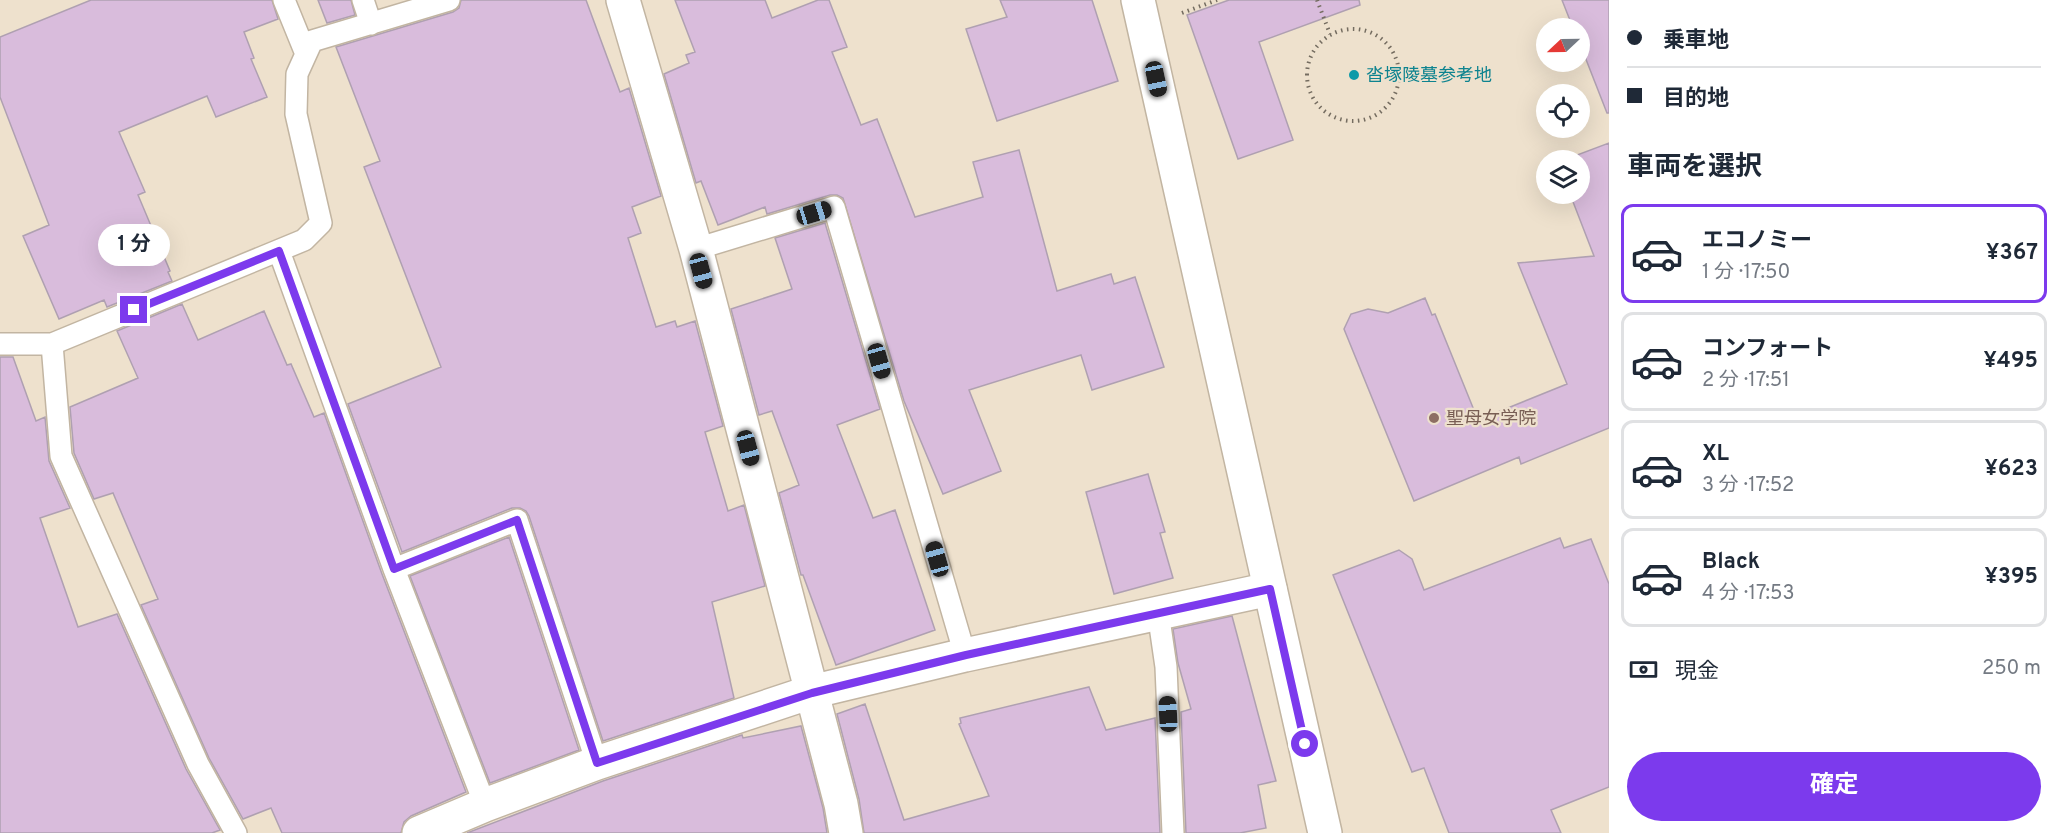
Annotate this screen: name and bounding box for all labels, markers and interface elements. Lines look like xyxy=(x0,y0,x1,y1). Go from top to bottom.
north arrow xyxy=(1536,18,1590,72)
map controls xyxy=(1536,18,1590,204)
text: 乗車地 xyxy=(1663,28,1729,55)
car xyxy=(1143,60,1169,98)
place label: 沓塚陵墓参考地 xyxy=(1366,65,1492,88)
marker: 沓塚陵墓参考地 xyxy=(1347,68,1361,82)
button: locate xyxy=(1536,84,1590,138)
text: 目的地 xyxy=(1663,86,1729,113)
button: layers xyxy=(1536,150,1590,204)
text: 車両を選択 xyxy=(1627,151,1762,185)
car xyxy=(794,199,834,227)
callout: 1 分 xyxy=(98,223,170,265)
icon: car xyxy=(1630,227,1684,281)
text: エコノミー xyxy=(1702,228,1812,255)
text: 1 分 xyxy=(118,232,151,258)
text: ¥367 xyxy=(1986,240,2038,267)
car xyxy=(688,251,714,291)
text: 1 分 · 17:50 xyxy=(1702,260,1790,286)
route end xyxy=(120,296,147,323)
icon: car xyxy=(1630,335,1684,389)
text: コンフォート xyxy=(1702,336,1833,363)
car xyxy=(865,341,893,381)
text: ¥495 xyxy=(1984,348,2038,375)
text: 2 分 · 17:51 xyxy=(1702,368,1790,394)
place label: 聖母女学院 xyxy=(1446,408,1536,431)
marker: 聖母女学院 xyxy=(1427,411,1441,425)
car xyxy=(735,428,761,468)
text: XL xyxy=(1702,441,1729,468)
icon: car xyxy=(1630,443,1684,497)
text: ¥623 xyxy=(1984,456,2038,483)
text: 3 分 · 17:52 xyxy=(1702,473,1794,499)
car xyxy=(923,539,951,579)
text: Black xyxy=(1702,549,1760,576)
icon: car xyxy=(1630,551,1684,605)
text: ¥395 xyxy=(1985,564,2038,591)
text: 4 分 · 17:53 xyxy=(1702,581,1795,607)
icon: cash xyxy=(1627,653,1660,686)
text: 250 m xyxy=(1982,656,2041,682)
text: 現金 xyxy=(1675,659,1719,686)
car xyxy=(1158,696,1178,732)
route start xyxy=(1291,730,1318,757)
button: 確定 xyxy=(1627,752,2041,821)

